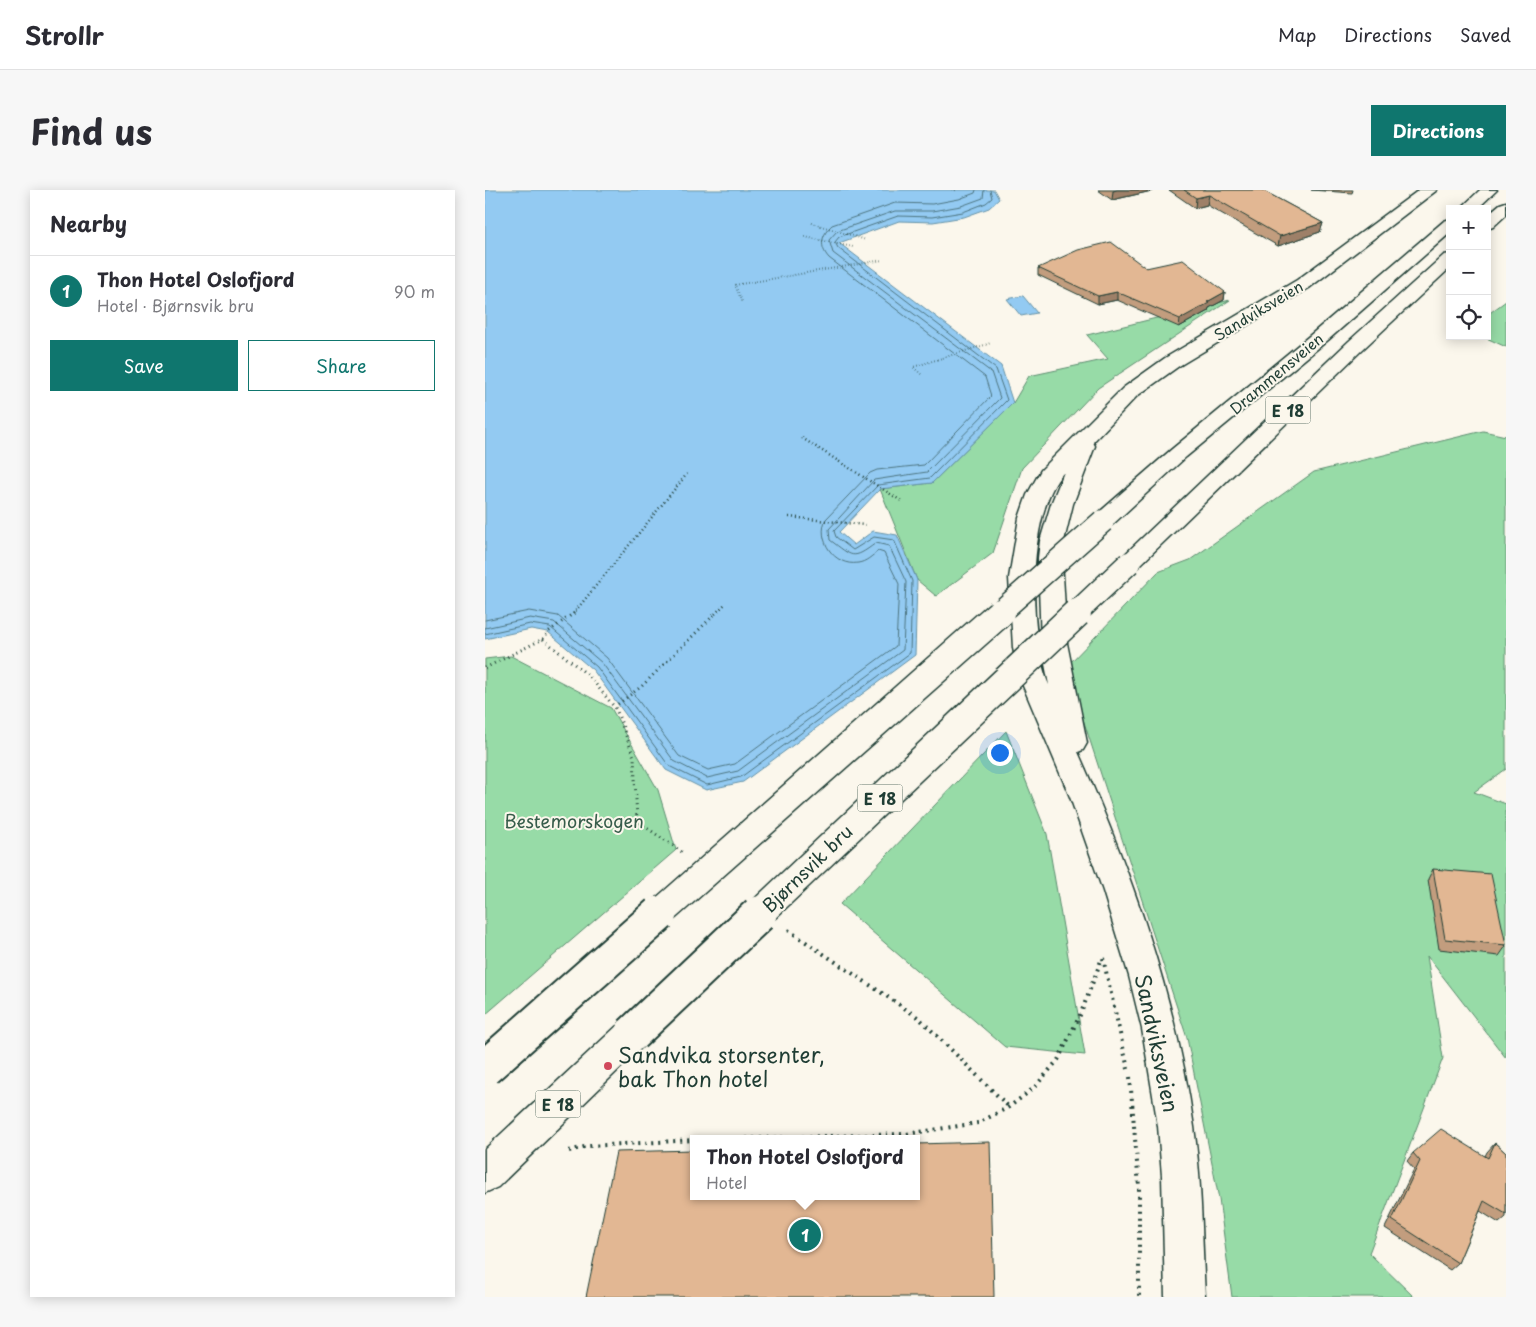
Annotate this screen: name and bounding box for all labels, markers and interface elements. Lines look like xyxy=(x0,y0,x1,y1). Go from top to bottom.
text: Strollr xyxy=(25,17,104,53)
text: Map xyxy=(1278,21,1316,48)
text: Directions xyxy=(1344,21,1432,48)
text: Saved xyxy=(1460,21,1511,48)
text: Find us xyxy=(30,104,152,157)
button: Directions xyxy=(1371,105,1506,156)
map controls xyxy=(1446,205,1491,340)
button: + xyxy=(1446,205,1491,250)
text: Nearby xyxy=(50,207,127,239)
button: − xyxy=(1446,250,1491,295)
text: Thon Hotel Oslofjord xyxy=(97,265,294,293)
street label: Sandviksveien xyxy=(1209,274,1307,346)
text: 1 xyxy=(62,279,70,303)
text: 90 m xyxy=(394,279,435,303)
text: Hotel · Bjørnsvik bru xyxy=(97,293,254,317)
button: locate xyxy=(1446,295,1491,340)
street label: Drammensveien xyxy=(1224,327,1328,419)
button: Save xyxy=(50,340,238,391)
button: Share xyxy=(248,340,435,391)
road number: E 18 xyxy=(1265,396,1311,424)
your location xyxy=(987,740,1013,766)
road number: E 18 xyxy=(857,784,903,812)
park label: Bestemorskogen xyxy=(504,807,644,834)
street label: Bjørnsvik bru xyxy=(756,818,858,918)
street label: Sandviksveien xyxy=(1128,971,1188,1115)
place label: Sandvika storsenter, bak Thon hotel xyxy=(618,1038,825,1094)
marker: Sandvika storsenter, bak Thon hotel xyxy=(602,1060,614,1072)
road number: E 18 xyxy=(535,1091,581,1118)
popup xyxy=(690,1135,920,1200)
text: Thon Hotel Oslofjord xyxy=(706,1142,904,1170)
text: Hotel xyxy=(706,1170,747,1194)
pin: 1 xyxy=(789,1216,821,1254)

